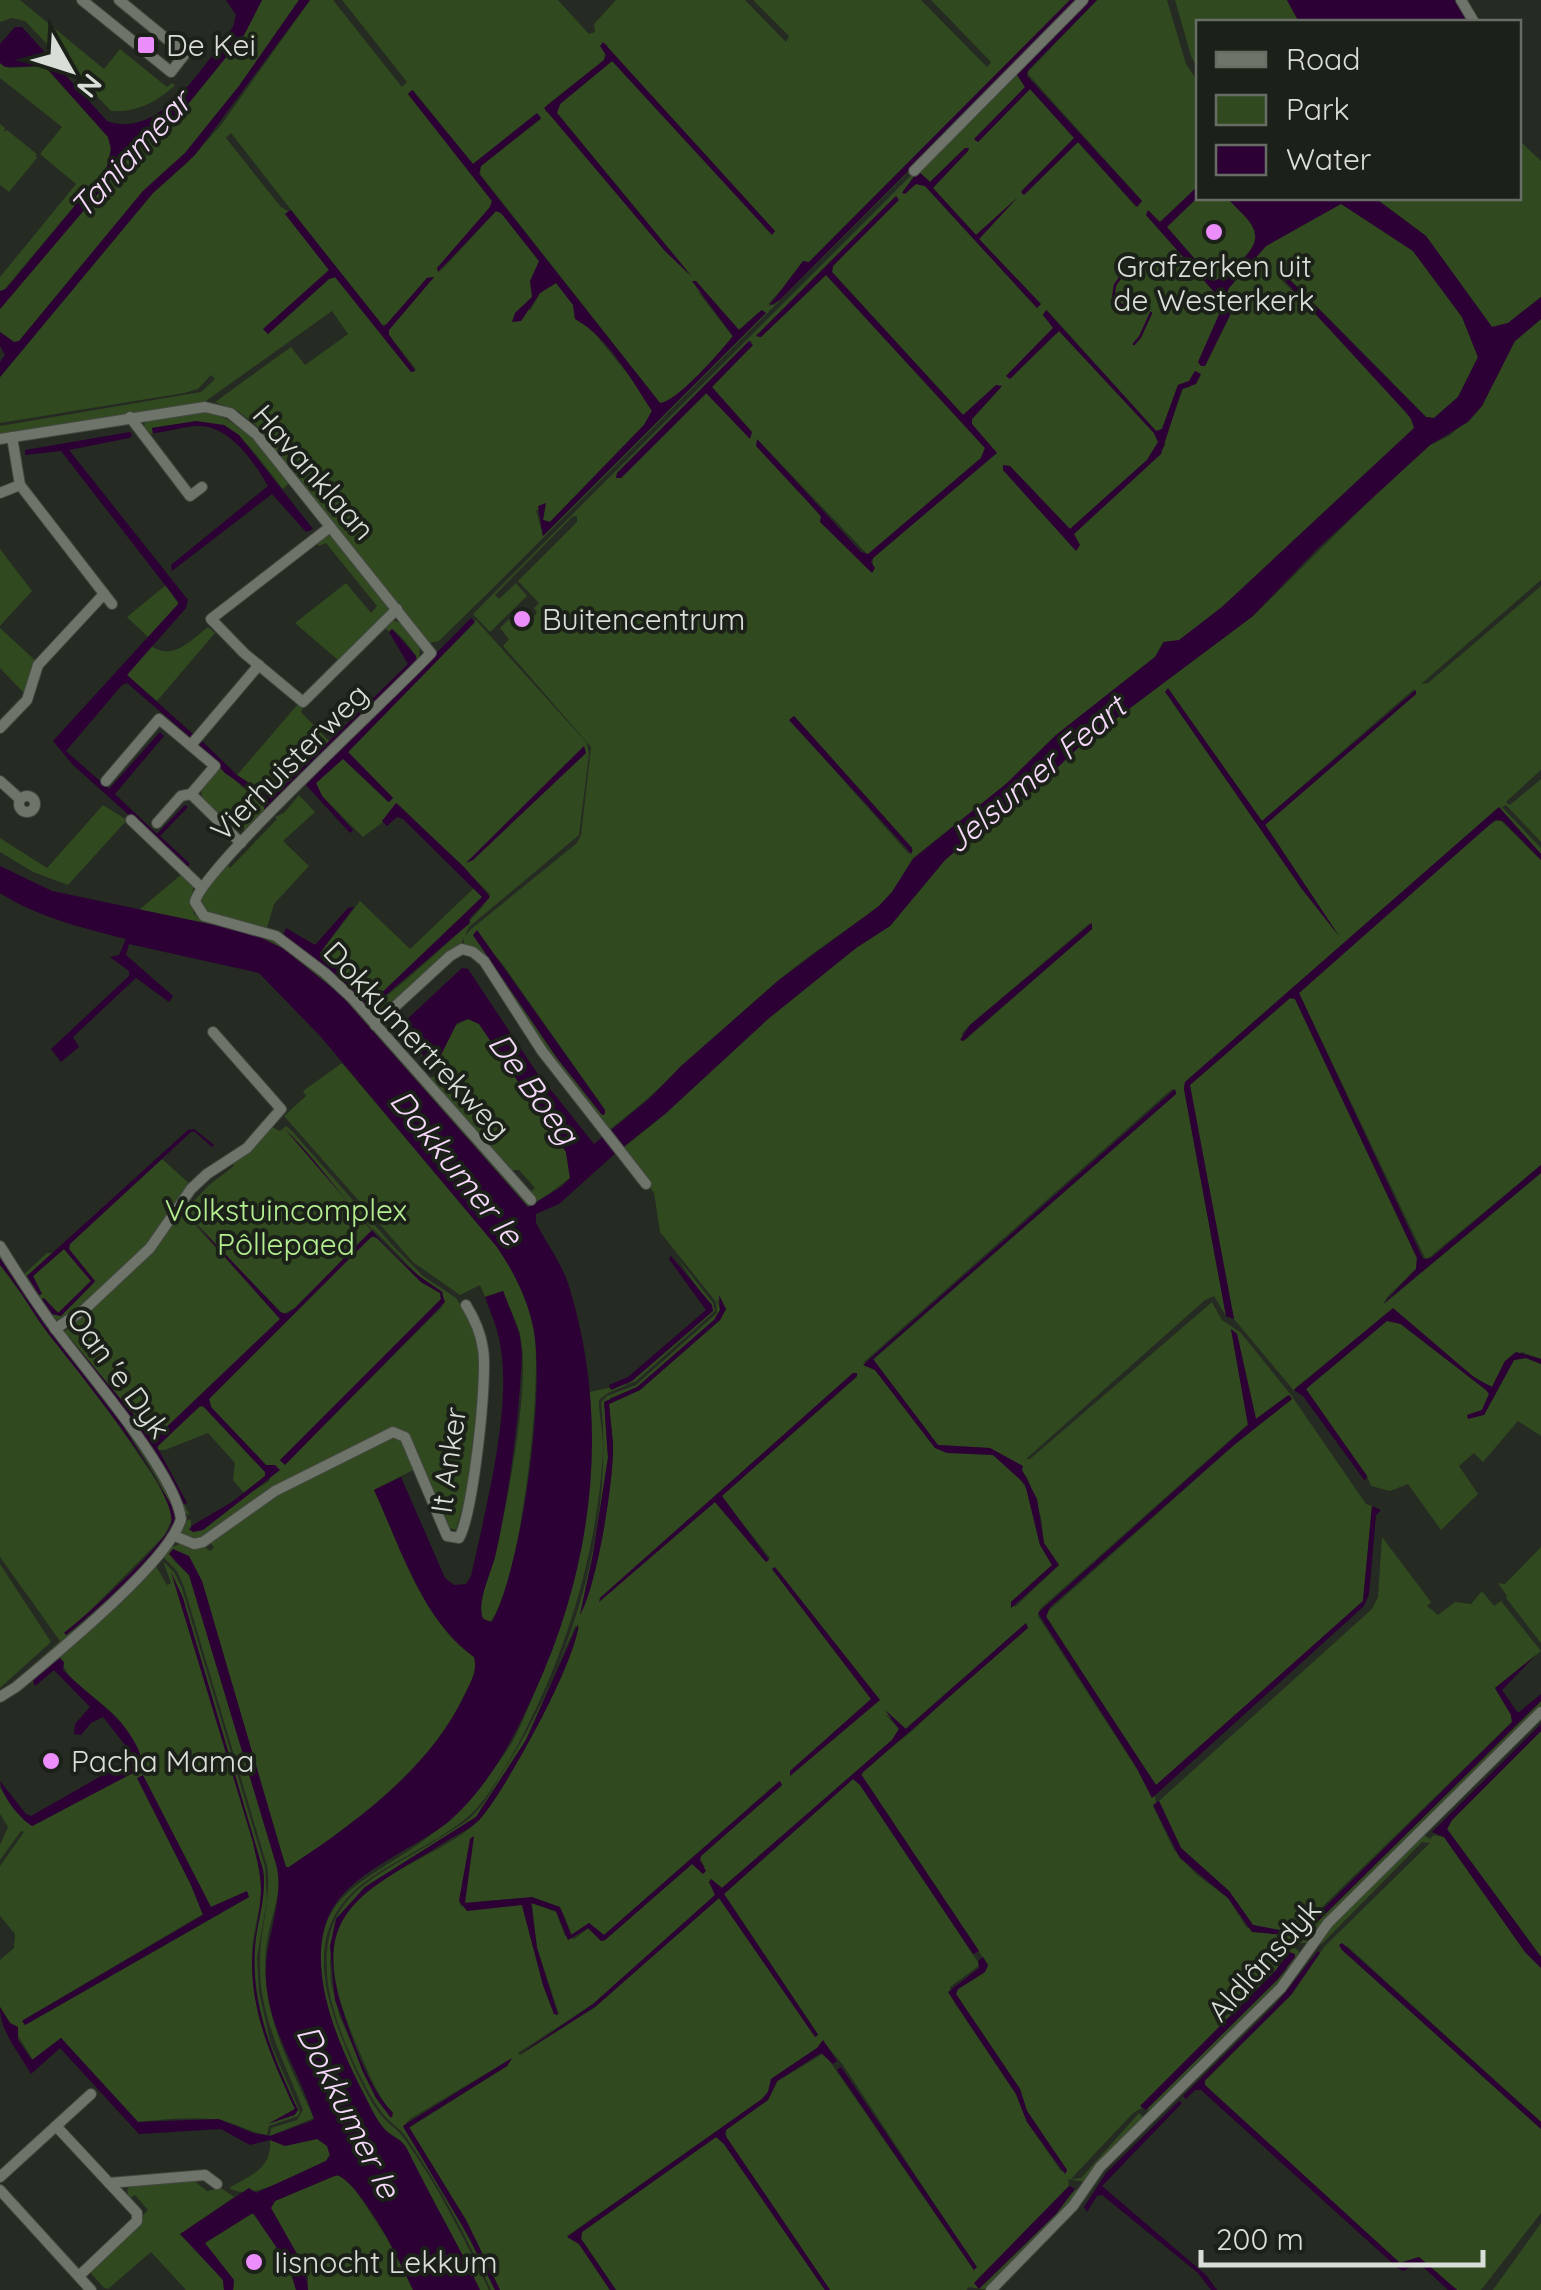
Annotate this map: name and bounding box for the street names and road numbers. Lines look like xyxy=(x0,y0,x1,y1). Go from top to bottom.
street label: Havanklaan xyxy=(245,396,383,548)
street label: Vierhuisterweg xyxy=(202,675,376,849)
street label: Dokkumertrekweg xyxy=(316,933,518,1147)
street label: Oan 'e Dyk xyxy=(59,1300,179,1446)
street label: It Anker xyxy=(422,1404,474,1515)
street label: Aldlânsdyk xyxy=(1199,1891,1329,2029)

